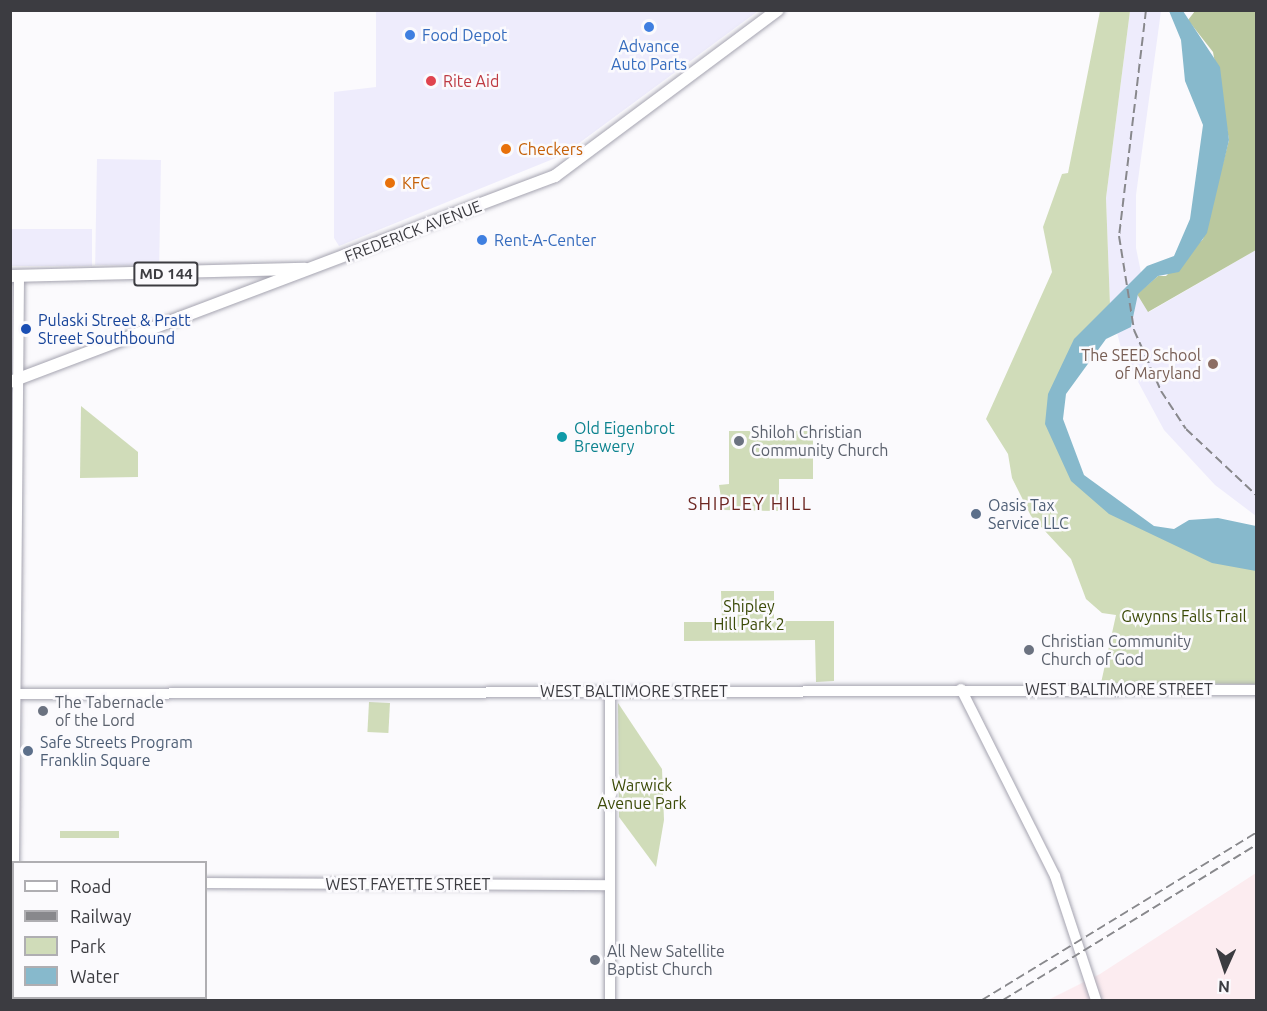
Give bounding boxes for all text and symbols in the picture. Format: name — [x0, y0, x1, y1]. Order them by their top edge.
marker: Advance Auto Parts — [642, 20, 656, 34]
place label: Food Depot — [422, 25, 507, 45]
marker: Food Depot — [403, 28, 417, 42]
place label: Advance Auto Parts — [611, 36, 687, 74]
place label: Rite Aid — [443, 71, 499, 91]
marker: Rite Aid — [424, 74, 438, 88]
place label: Checkers — [518, 139, 583, 159]
marker: Checkers — [499, 142, 513, 156]
place label: KFC — [402, 173, 430, 193]
marker: KFC — [383, 176, 397, 190]
street label: FREDERICK AVENUE — [342, 196, 484, 266]
place label: Rent-A-Center — [494, 230, 596, 250]
marker: Rent-A-Center — [475, 233, 489, 247]
road number: MD 144 — [133, 262, 199, 286]
place label: Pulaski Street & Pratt Street Southbound — [38, 310, 191, 348]
marker: Pulaski Street & Pratt Street Southbound — [19, 322, 33, 336]
place label: The SEED School of Maryland — [1081, 345, 1201, 383]
marker: The SEED School of Maryland — [1206, 357, 1220, 371]
place label: Old Eigenbrot Brewery — [574, 418, 675, 456]
place label: Shiloh Christian Community Church — [751, 422, 888, 460]
marker: Old Eigenbrot Brewery — [555, 430, 569, 444]
marker: Shiloh Christian Community Church — [732, 434, 746, 448]
district label: SHIPLEY HILL — [688, 492, 812, 514]
place label: Oasis Tax Service LLC — [988, 495, 1069, 533]
marker: Oasis Tax Service LLC — [969, 507, 983, 521]
park label: Shipley Hill Park 2 — [713, 596, 785, 634]
park label: Gwynns Falls Trail — [1121, 606, 1247, 626]
place label: Christian Community Church of God — [1041, 631, 1191, 669]
marker: Christian Community Church of God — [1022, 643, 1036, 657]
street label: WEST BALTIMORE STREET — [1025, 679, 1213, 699]
street label: WEST BALTIMORE STREET — [540, 681, 728, 701]
place label: The Tabernacle of the Lord — [55, 692, 164, 730]
marker: The Tabernacle of the Lord — [36, 704, 50, 718]
place label: Safe Streets Program Franklin Square — [40, 732, 193, 770]
marker: Safe Streets Program Franklin Square — [21, 744, 35, 758]
park label: Warwick Avenue Park — [597, 775, 687, 813]
legend — [12, 861, 207, 999]
street label: WEST FAYETTE STREET — [326, 874, 490, 894]
text: Road — [70, 876, 112, 896]
text: Railway — [70, 906, 131, 926]
text: Park — [70, 936, 106, 956]
north arrow — [1195, 939, 1255, 999]
place label: All New Satellite Baptist Church — [607, 941, 725, 979]
marker: All New Satellite Baptist Church — [588, 953, 602, 967]
text: Water — [70, 966, 119, 986]
text: N — [1218, 978, 1230, 996]

